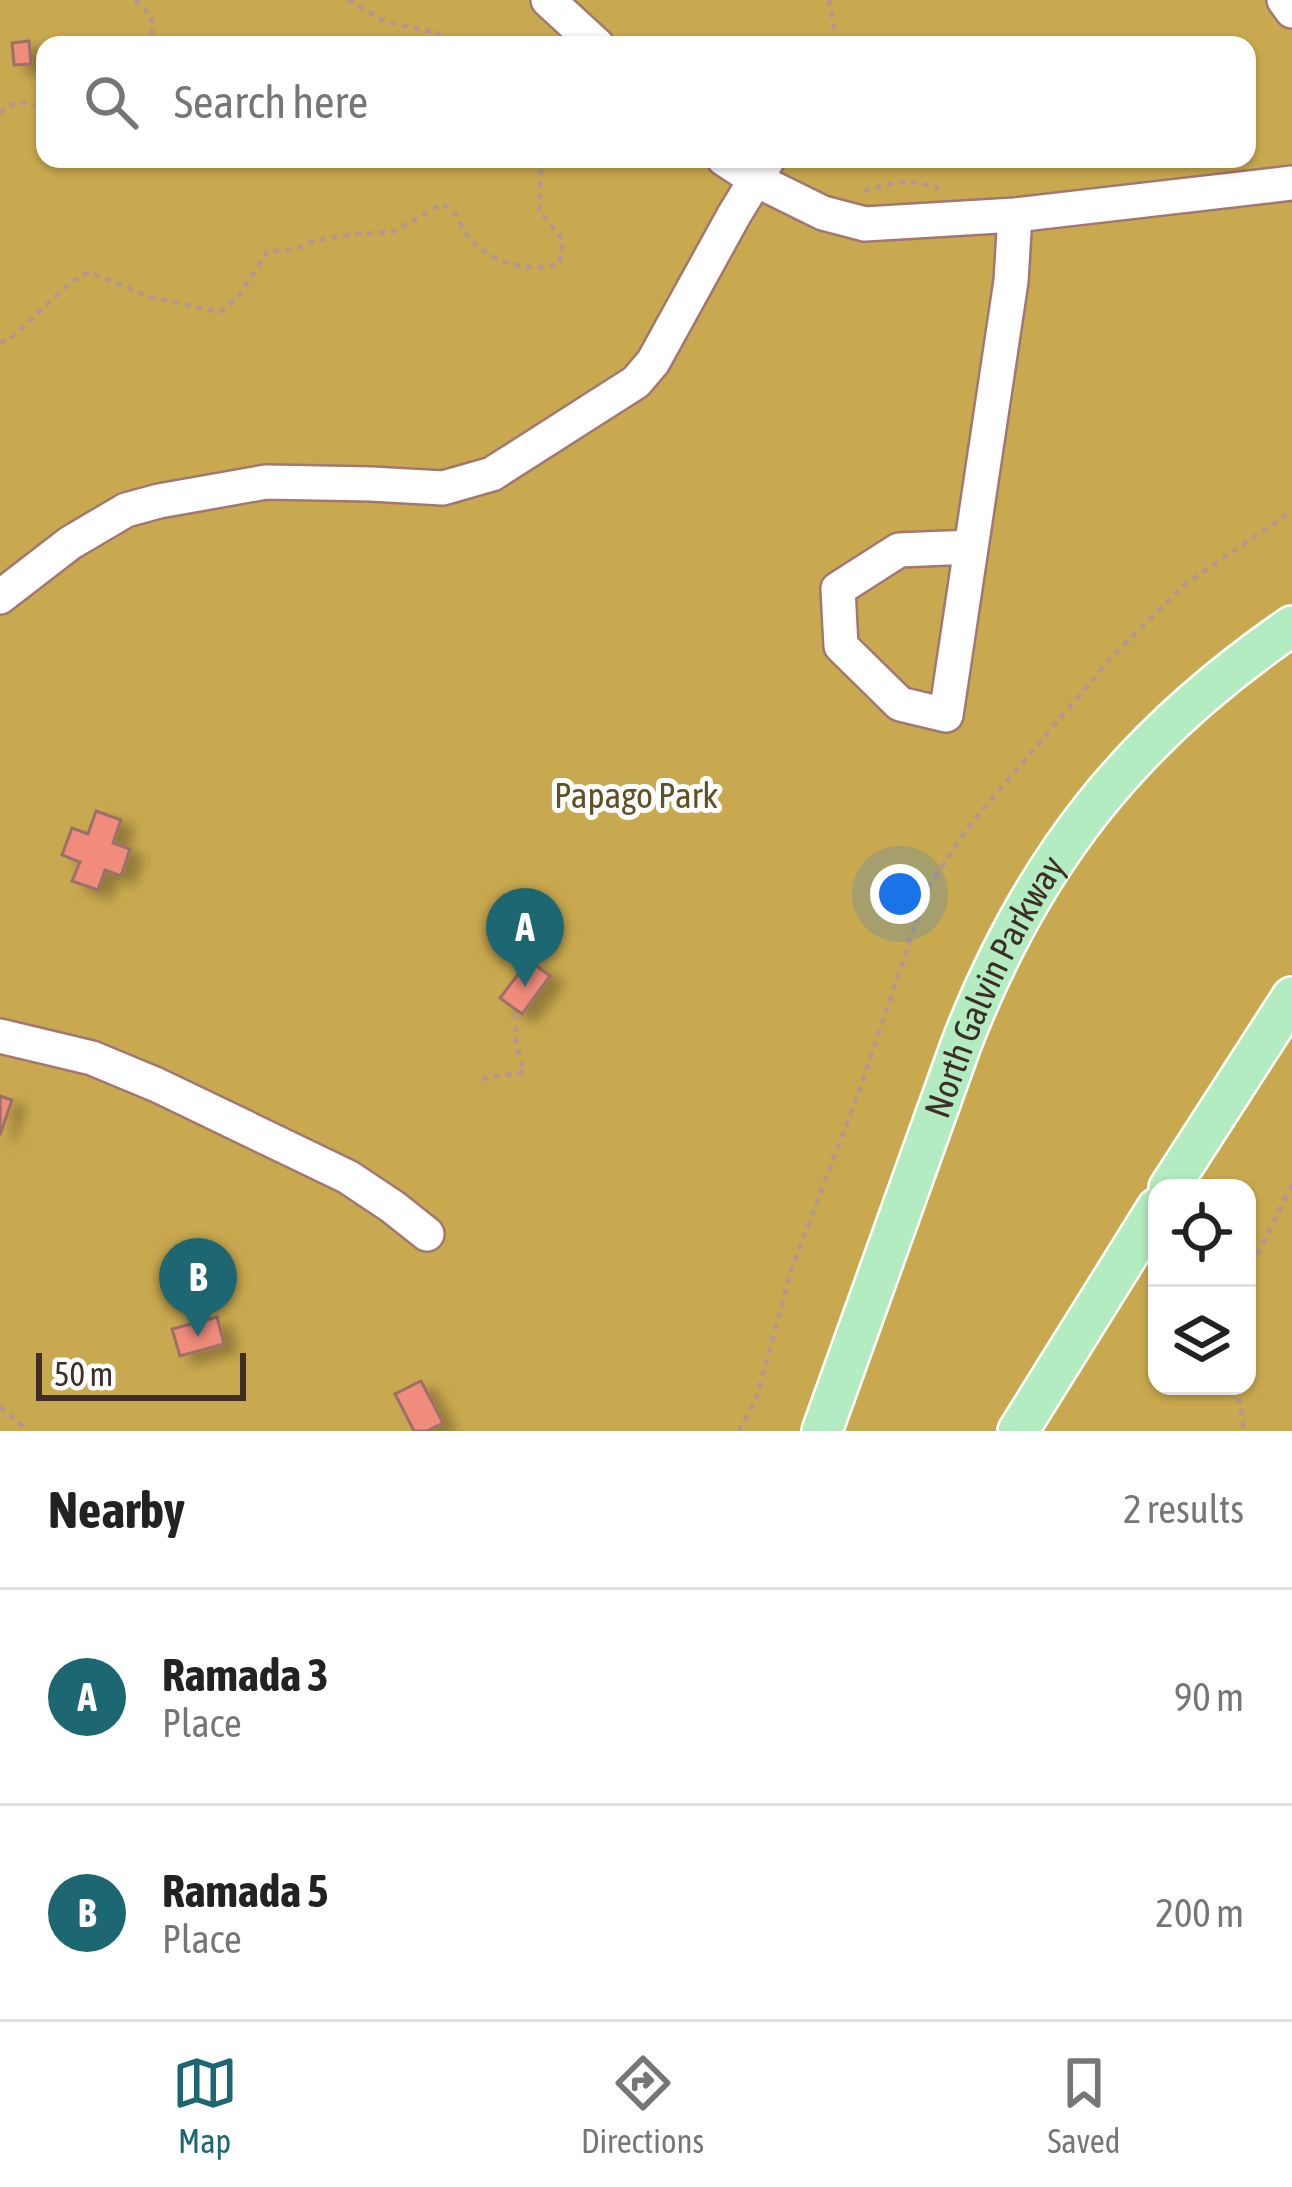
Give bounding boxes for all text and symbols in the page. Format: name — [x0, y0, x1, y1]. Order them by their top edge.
search box — [36, 36, 1256, 168]
icon: search — [78, 69, 144, 135]
text: Search here — [174, 76, 368, 128]
park label: Papago Park — [554, 774, 718, 816]
street label: North Galvin Parkway — [916, 847, 1073, 1123]
your location — [870, 864, 930, 924]
pin: A — [486, 888, 564, 987]
map controls — [1148, 1179, 1256, 1395]
button: locate — [1148, 1179, 1256, 1287]
pin: B — [159, 1238, 237, 1337]
button: layers — [1148, 1287, 1256, 1395]
scale bar — [36, 1347, 246, 1400]
text: 50 m — [54, 1355, 113, 1393]
text: Nearby — [48, 1480, 185, 1539]
text: 2 results — [1123, 1487, 1244, 1531]
text: Ramada 3 — [162, 1649, 328, 1701]
text: A — [77, 1675, 97, 1719]
text: 90 m — [1174, 1675, 1244, 1719]
text: Place — [162, 1701, 242, 1745]
text: Ramada 5 — [162, 1865, 328, 1917]
text: B — [78, 1891, 96, 1935]
text: 200 m — [1156, 1891, 1244, 1935]
text: Place — [162, 1917, 242, 1961]
tab: Map — [172, 2050, 238, 2160]
tab: Directions — [581, 2050, 704, 2160]
tab: Saved — [1047, 2050, 1120, 2160]

